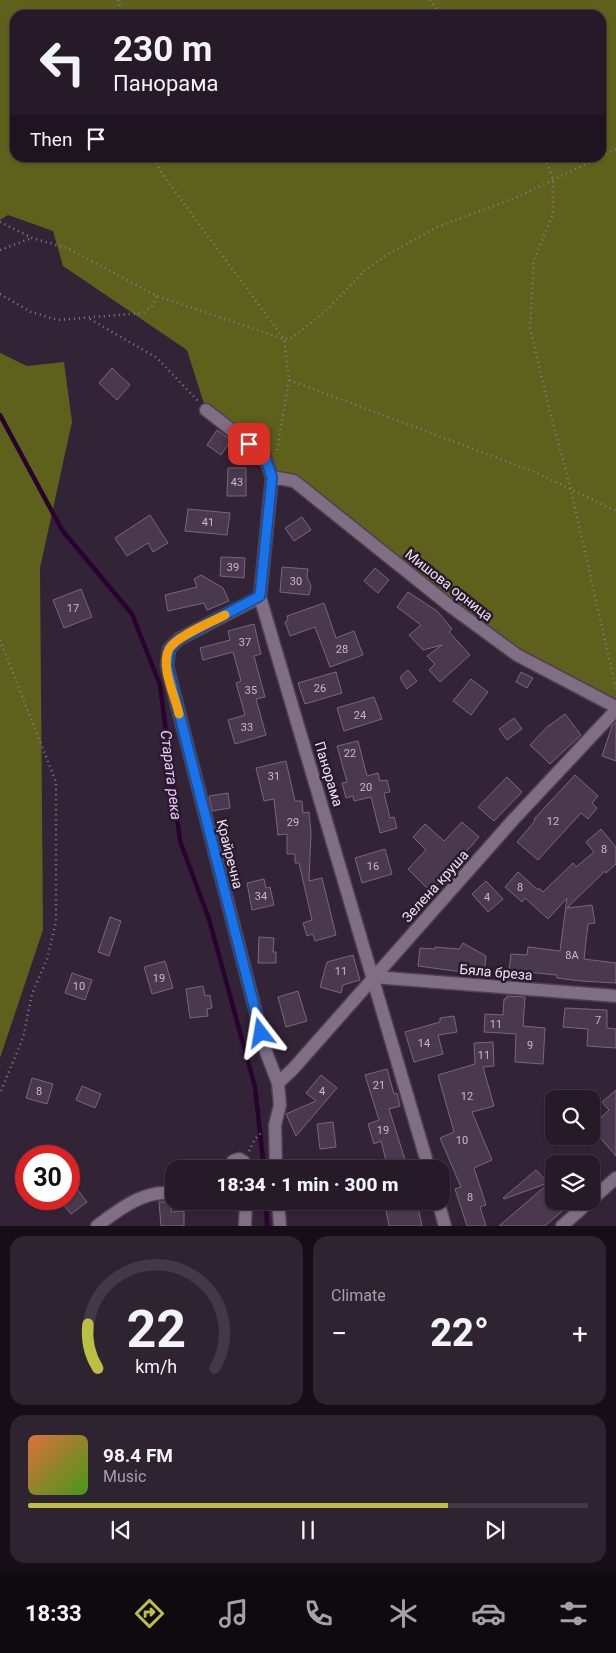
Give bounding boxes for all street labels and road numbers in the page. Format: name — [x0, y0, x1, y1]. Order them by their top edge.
street label: Мишова орница — [402, 546, 496, 624]
street label: Панорама — [312, 740, 346, 808]
street label: Крайречна — [214, 818, 246, 890]
street label: Зелена круша — [398, 847, 472, 925]
street label: Бяла бреза — [459, 961, 533, 983]

